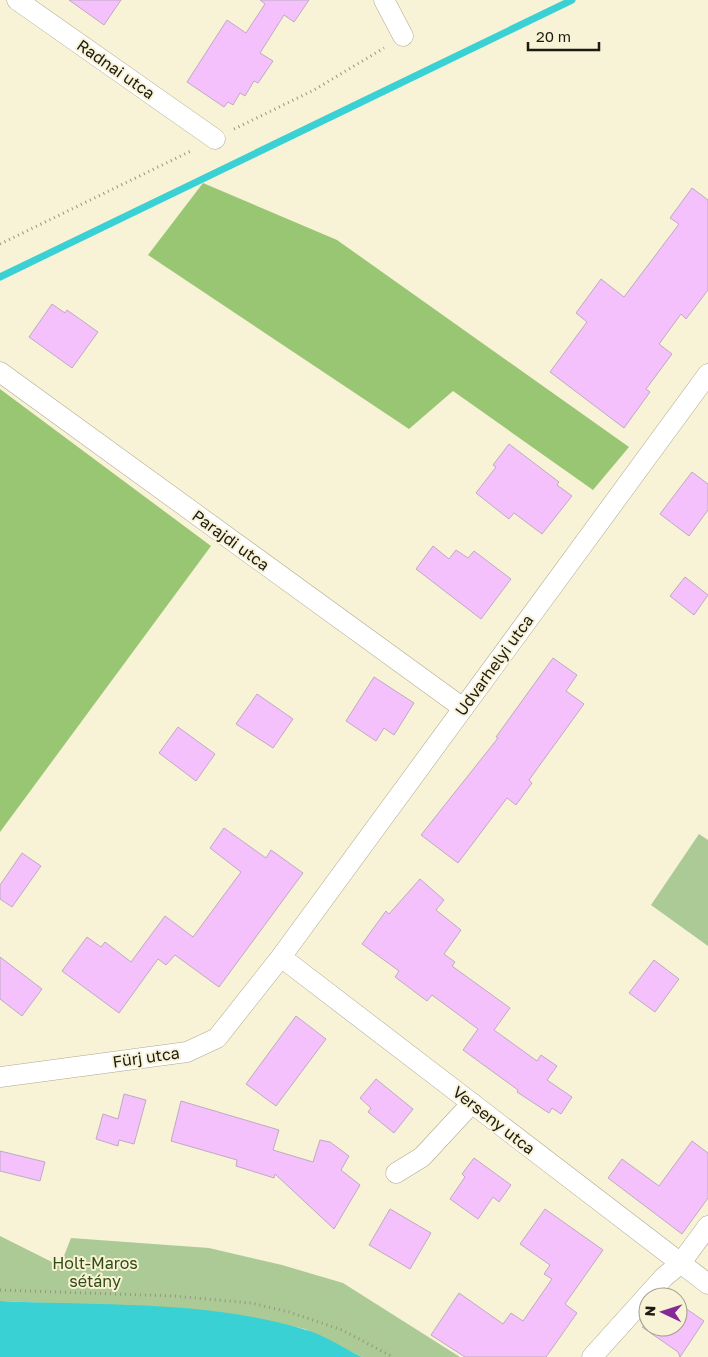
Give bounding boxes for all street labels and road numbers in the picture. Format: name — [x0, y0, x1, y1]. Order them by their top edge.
street label: Radnai utca — [73, 35, 159, 103]
street label: Parajdi utca — [188, 505, 274, 575]
street label: Udvarhelyi utca — [451, 610, 537, 720]
street label: Fürj utca — [111, 1042, 181, 1072]
street label: Verseny utca — [449, 1082, 539, 1158]

